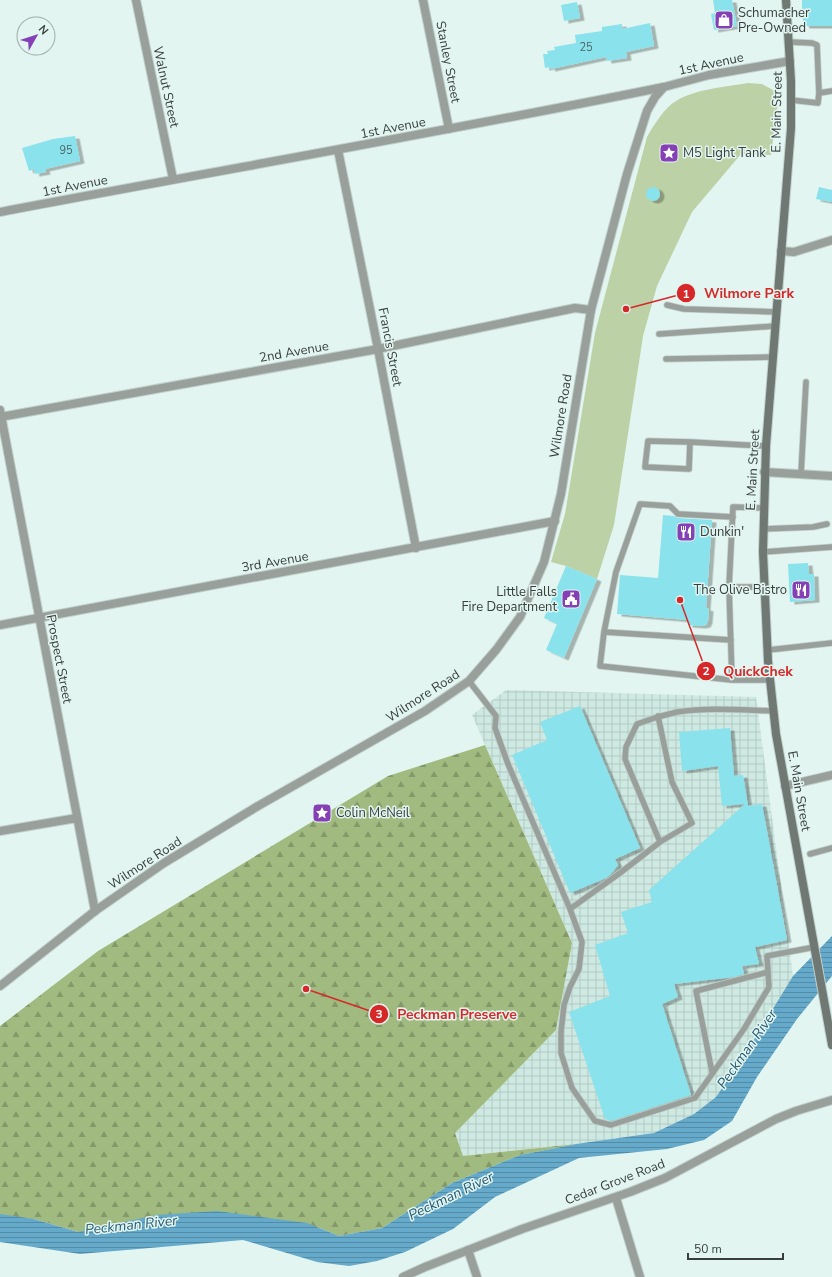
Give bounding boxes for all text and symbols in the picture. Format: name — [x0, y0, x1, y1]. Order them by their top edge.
place label: Schumacher Pre-Owned — [738, 4, 810, 37]
shop icon: Schumacher Pre-Owned — [713, 9, 735, 31]
north arrow — [16, 16, 56, 56]
street label: Stanley Street — [431, 20, 465, 105]
text: N — [35, 22, 52, 38]
house number: 25 — [579, 40, 593, 55]
street label: Walnut Street — [149, 45, 183, 130]
street label: 1st Avenue — [677, 48, 745, 80]
street label: E. Main Street — [767, 71, 787, 153]
street label: 1st Avenue — [359, 113, 427, 143]
place icon: M5 Light Tank — [658, 142, 680, 164]
house number: 95 — [59, 143, 73, 158]
place label: M5 Light Tank — [683, 144, 766, 162]
street label: 1st Avenue — [41, 171, 109, 201]
callout: Wilmore Park — [676, 280, 802, 306]
text: Wilmore Park — [704, 284, 795, 303]
text: 1 — [682, 286, 690, 302]
street label: Francis Street — [374, 306, 407, 388]
street label: 2nd Avenue — [258, 337, 330, 367]
street label: Wilmore Road — [545, 373, 577, 459]
street label: E. Main Street — [742, 429, 764, 511]
restaurant icon: Dunkin' — [675, 521, 697, 543]
place label: Dunkin' — [700, 523, 744, 541]
street label: 3rd Avenue — [240, 547, 310, 577]
restaurant icon: The Olive Bistro — [790, 579, 812, 601]
place label: The Olive Bistro — [694, 581, 787, 599]
place label: Little Falls Fire Department — [461, 583, 557, 616]
public building icon: Little Falls Fire Department — [560, 588, 582, 610]
street label: Prospect Street — [42, 613, 77, 705]
callout: QuickChek — [696, 658, 801, 684]
text: QuickChek — [723, 662, 793, 681]
text: 2 — [702, 663, 710, 679]
street label: Wilmore Road — [383, 665, 463, 727]
street label: E. Main Street — [783, 749, 815, 833]
place icon: Colin McNeil — [311, 802, 333, 824]
place label: Colin McNeil — [336, 804, 410, 822]
street label: Wilmore Road — [105, 832, 185, 894]
callout: Peckman Preserve — [369, 1001, 525, 1027]
text: Peckman Preserve — [397, 1005, 517, 1024]
water label: Peckman River — [713, 1005, 782, 1092]
text: 3 — [375, 1006, 383, 1022]
street label: Cedar Grove Road — [562, 1155, 668, 1209]
water label: Peckman River — [405, 1167, 498, 1225]
water label: Peckman River — [84, 1211, 179, 1239]
scale bar — [688, 1235, 783, 1261]
text: 50 m — [694, 1241, 722, 1257]

